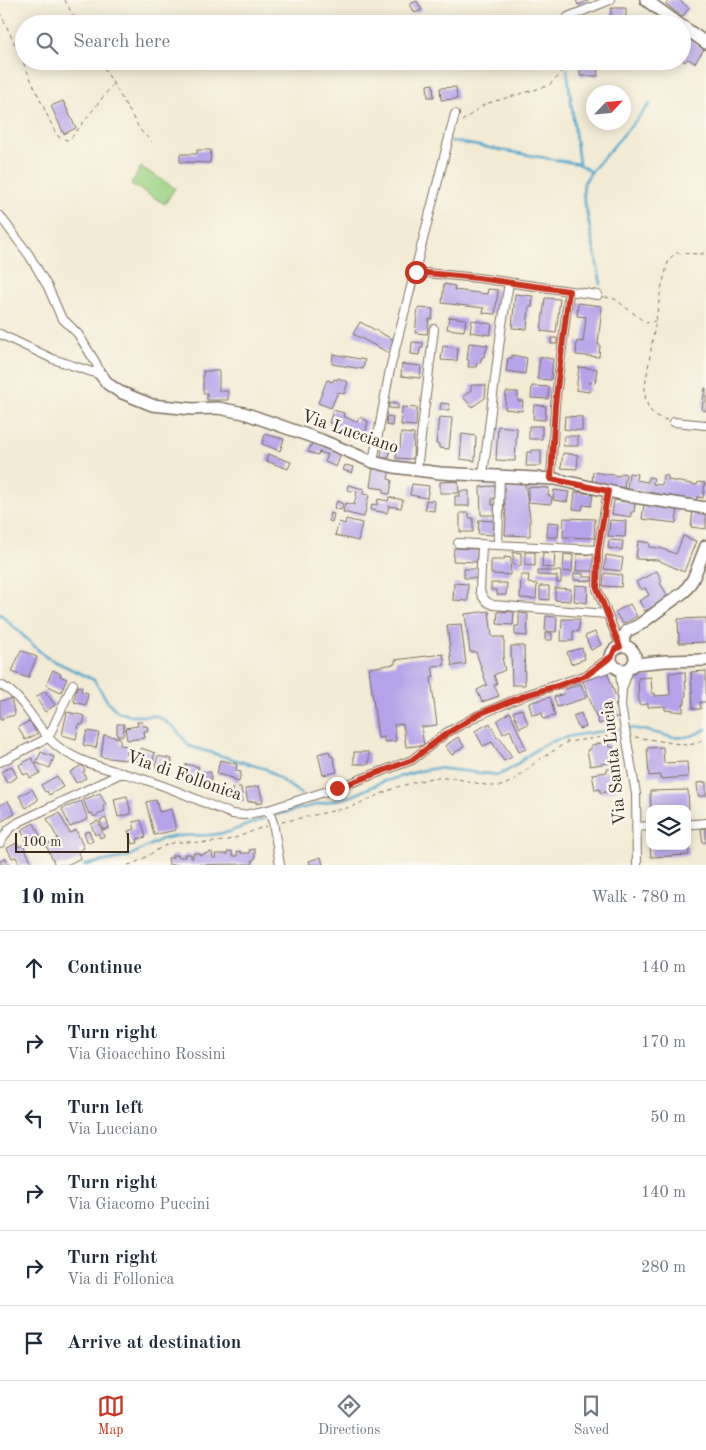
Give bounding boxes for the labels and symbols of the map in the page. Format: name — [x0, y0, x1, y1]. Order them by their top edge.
north arrow — [586, 85, 631, 130]
route start — [405, 261, 428, 284]
street label: Via Lucciano — [299, 407, 401, 457]
street label: Via Santa Lucia — [598, 700, 629, 826]
street label: Via di Follonica — [124, 748, 244, 804]
route end — [326, 777, 349, 800]
scale bar — [15, 830, 129, 853]

